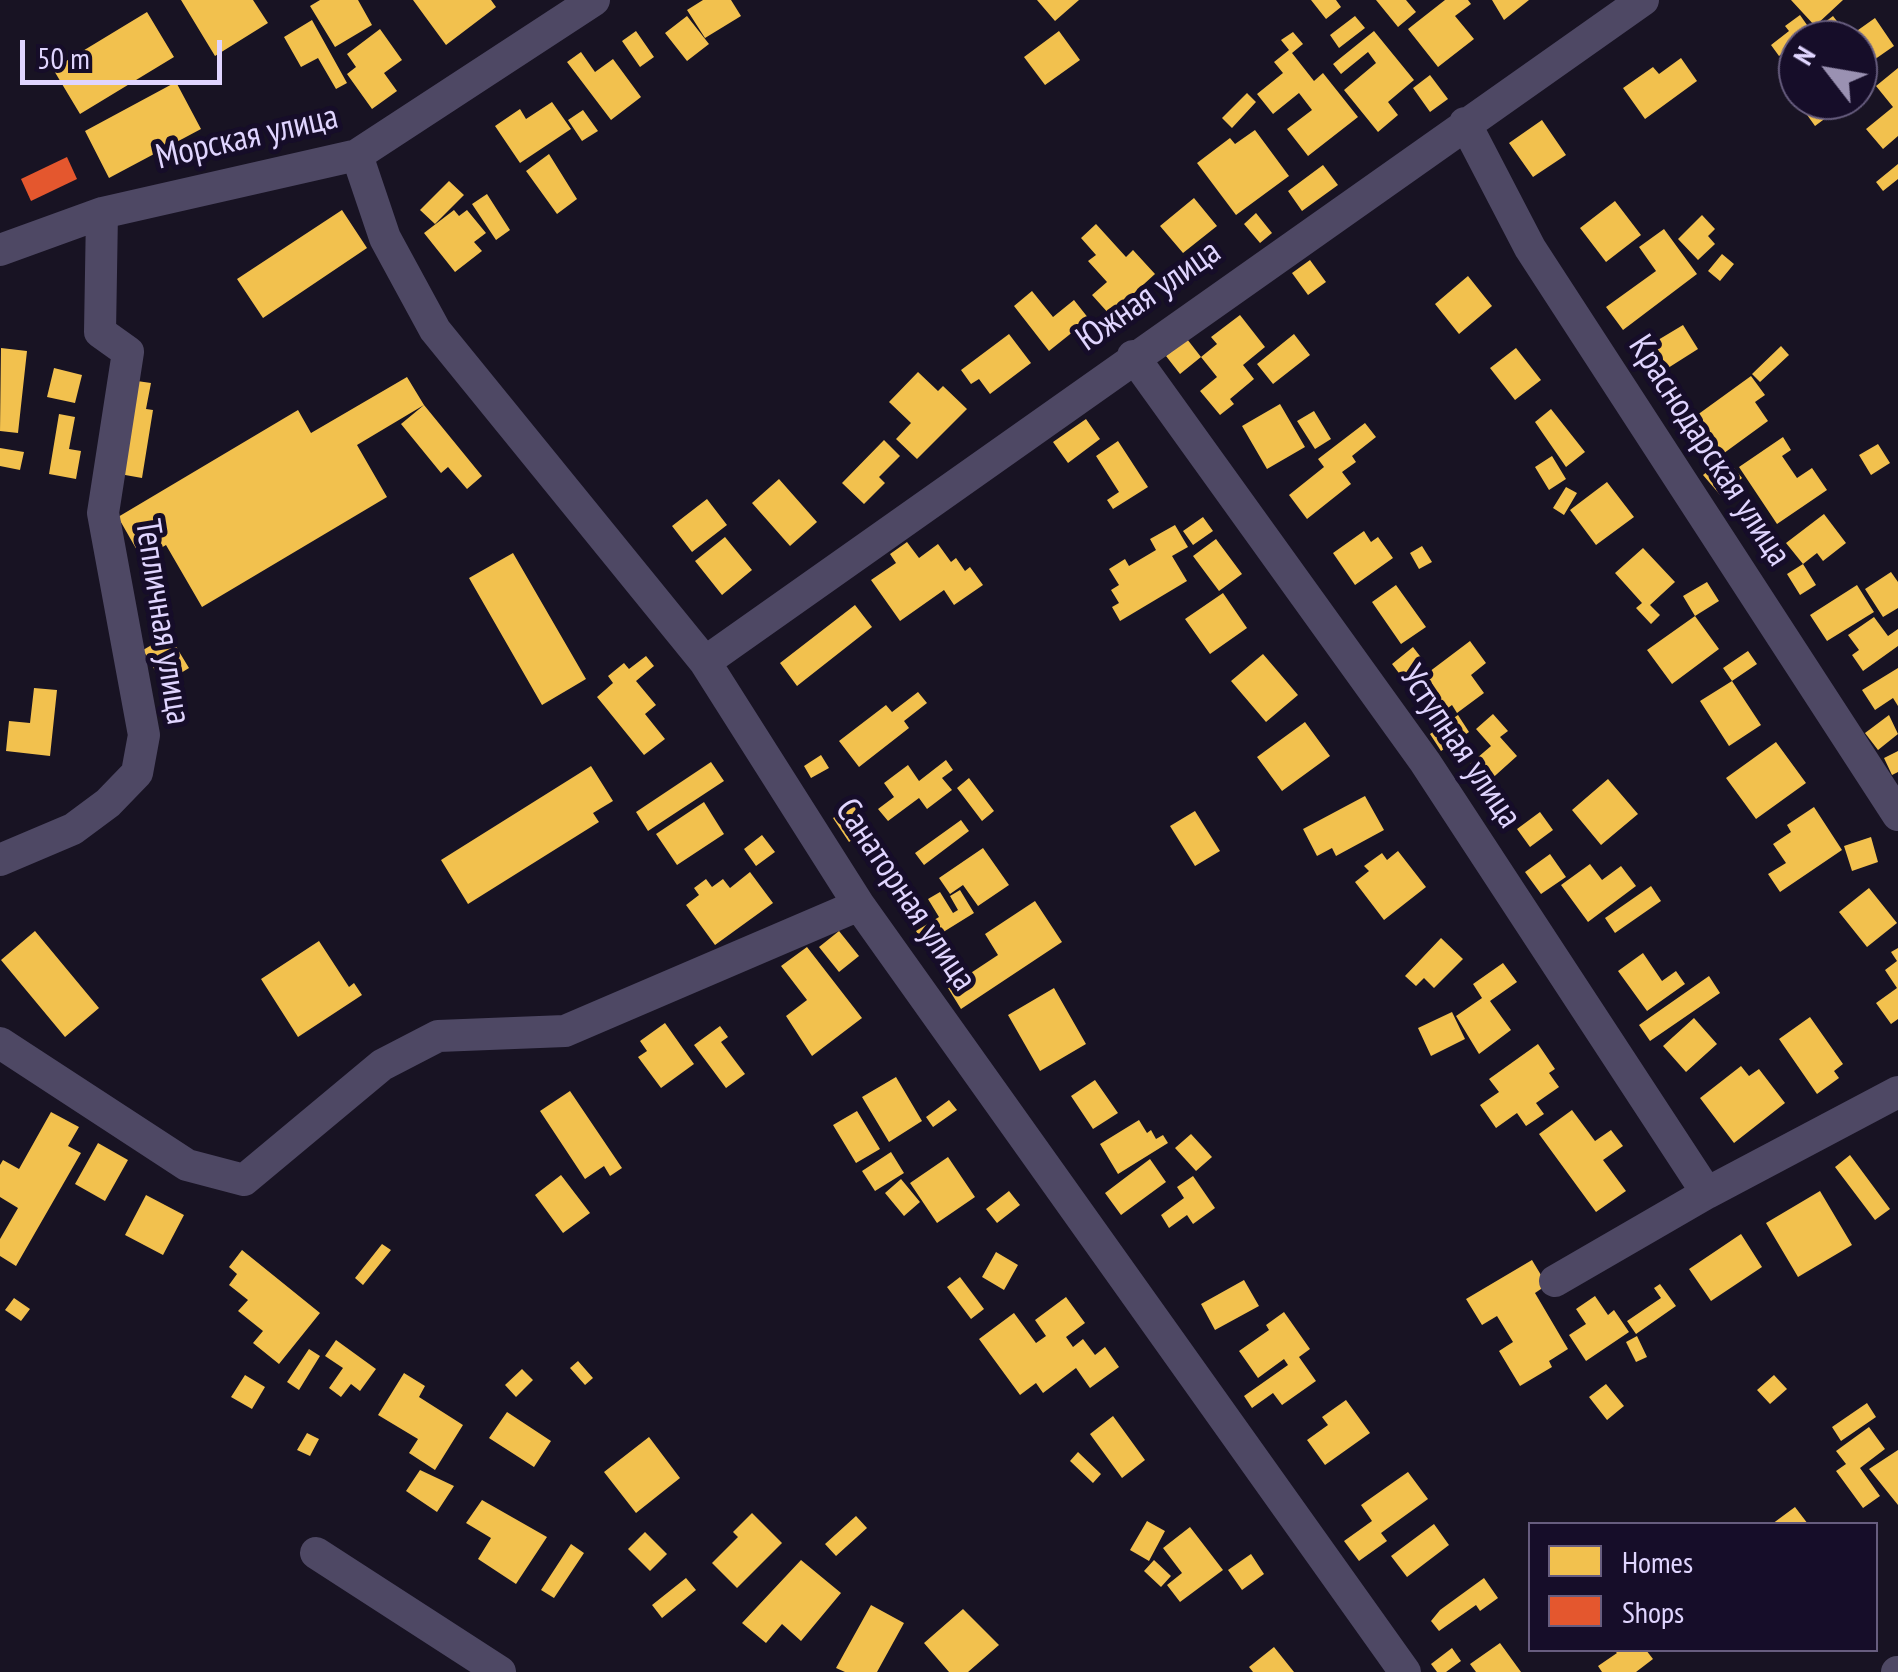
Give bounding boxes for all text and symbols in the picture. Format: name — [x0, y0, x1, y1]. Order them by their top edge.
scale bar — [25, 20, 228, 82]
north arrow — [1778, 20, 1878, 120]
text: 50 m — [37, 38, 90, 77]
text: N — [1784, 39, 1823, 71]
street label: Морская улица — [152, 97, 342, 179]
street label: Южная улица — [1069, 231, 1229, 361]
street label: Краснодарская улица — [1619, 328, 1799, 574]
street label: Тепличная улица — [125, 517, 199, 727]
street label: Уступная улица — [1390, 658, 1530, 836]
street label: Санаторная улица — [825, 791, 985, 999]
legend — [1528, 1522, 1878, 1652]
text: Homes — [1622, 1542, 1693, 1581]
text: Shops — [1622, 1592, 1684, 1631]

